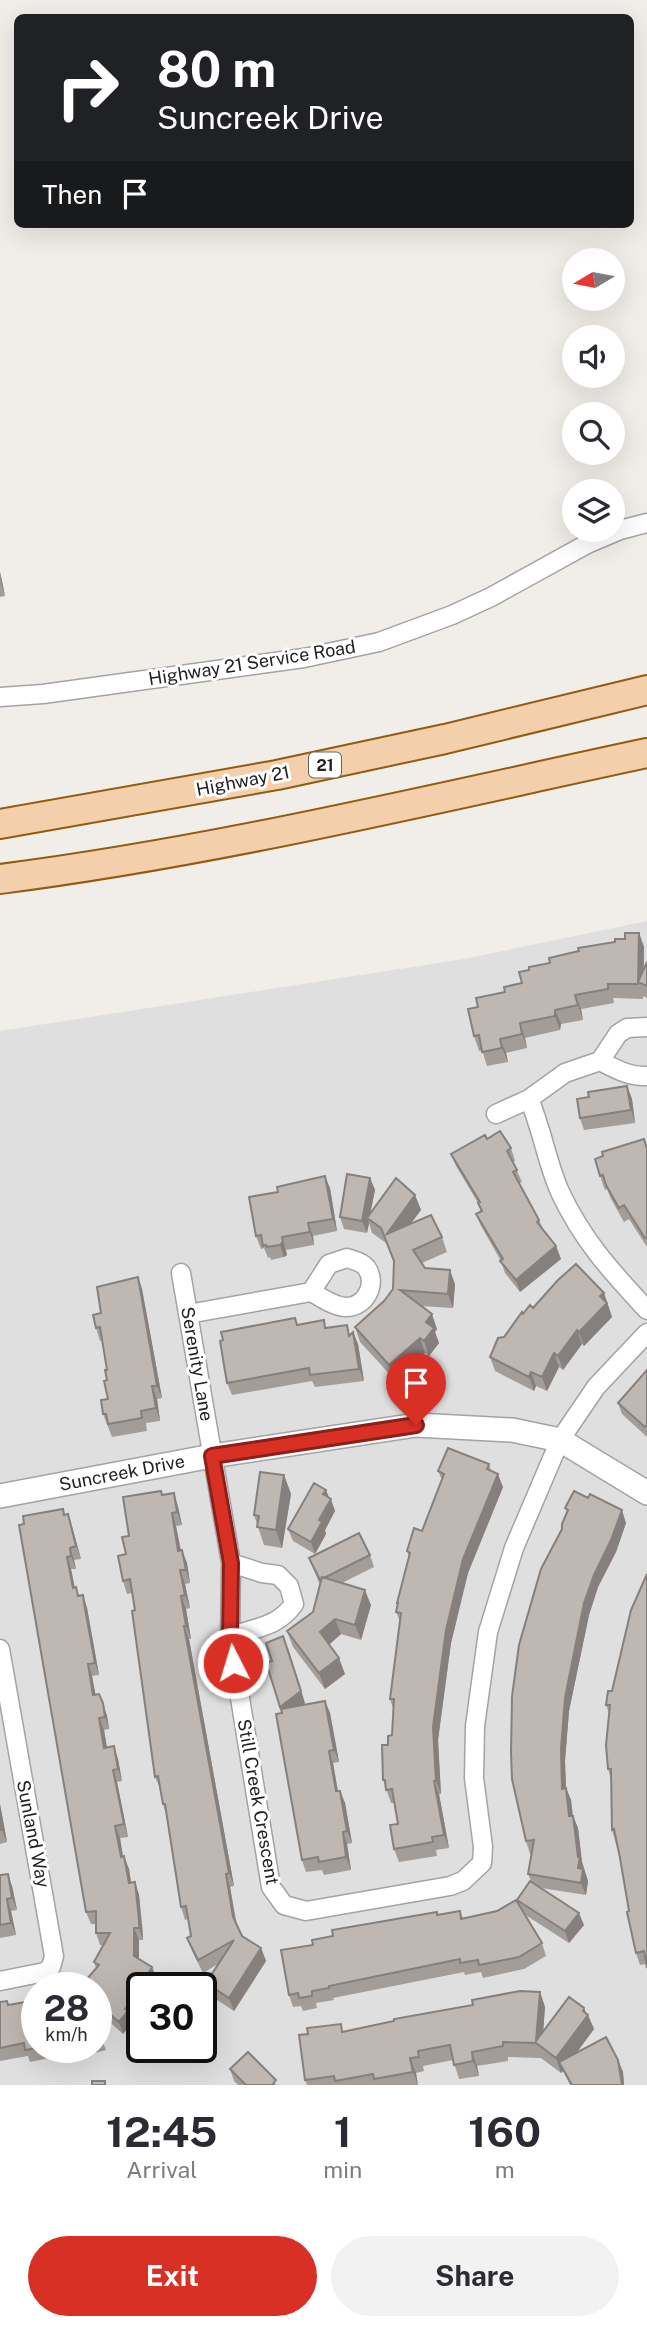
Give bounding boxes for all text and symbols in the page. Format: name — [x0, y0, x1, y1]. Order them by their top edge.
text: 80 m — [157, 40, 276, 98]
icon: right — [42, 42, 133, 133]
text: Suncreek Drive — [157, 99, 384, 136]
icon: arrive — [116, 175, 154, 213]
text: Then — [42, 179, 102, 210]
north arrow — [562, 248, 625, 312]
map controls — [562, 248, 625, 542]
button: sound — [562, 325, 625, 388]
button: search — [562, 402, 625, 465]
button: layers — [562, 479, 625, 542]
street label: Highway 21 Service Road — [147, 636, 357, 689]
road number: 21 — [309, 752, 341, 778]
street label: Highway 21 — [194, 761, 292, 800]
street label: Serenity Lane — [177, 1305, 218, 1423]
pin — [386, 1353, 446, 1425]
icon: arrive — [397, 1364, 435, 1402]
street label: Suncreek Drive — [57, 1450, 187, 1495]
position arrow — [196, 1626, 270, 1700]
street label: Still Creek Crescent — [234, 1717, 283, 1886]
street label: Sunland Way — [13, 1778, 54, 1890]
speed limit sign: 30 — [126, 1972, 217, 2063]
text: 28 — [44, 1988, 89, 2029]
text: km/h — [45, 2024, 88, 2045]
text: 12:45 — [106, 2107, 217, 2156]
text: 1 — [334, 2107, 352, 2156]
text: 160 — [468, 2107, 541, 2156]
text: Arrival — [126, 2156, 197, 2183]
text: min — [323, 2156, 362, 2183]
text: m — [495, 2156, 515, 2183]
button: Exit — [28, 2236, 317, 2316]
button: Share — [331, 2236, 619, 2316]

